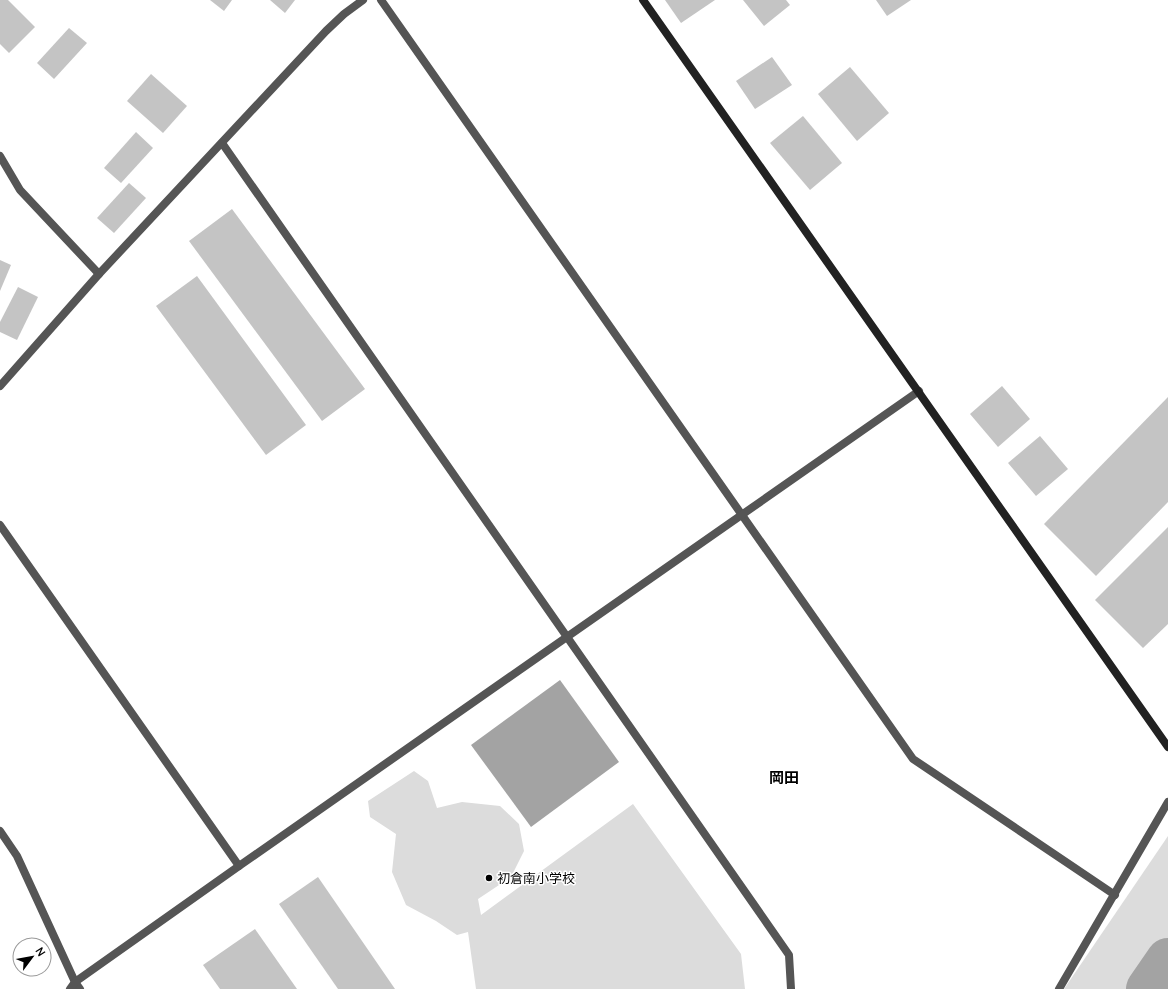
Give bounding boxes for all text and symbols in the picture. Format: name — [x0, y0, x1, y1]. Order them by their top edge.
district label: 岡田 — [769, 767, 799, 788]
place label: 初倉南小学校 — [497, 869, 575, 887]
marker: 初倉南小学校 — [484, 873, 494, 883]
north arrow — [12, 937, 52, 977]
text: N — [32, 944, 49, 959]

